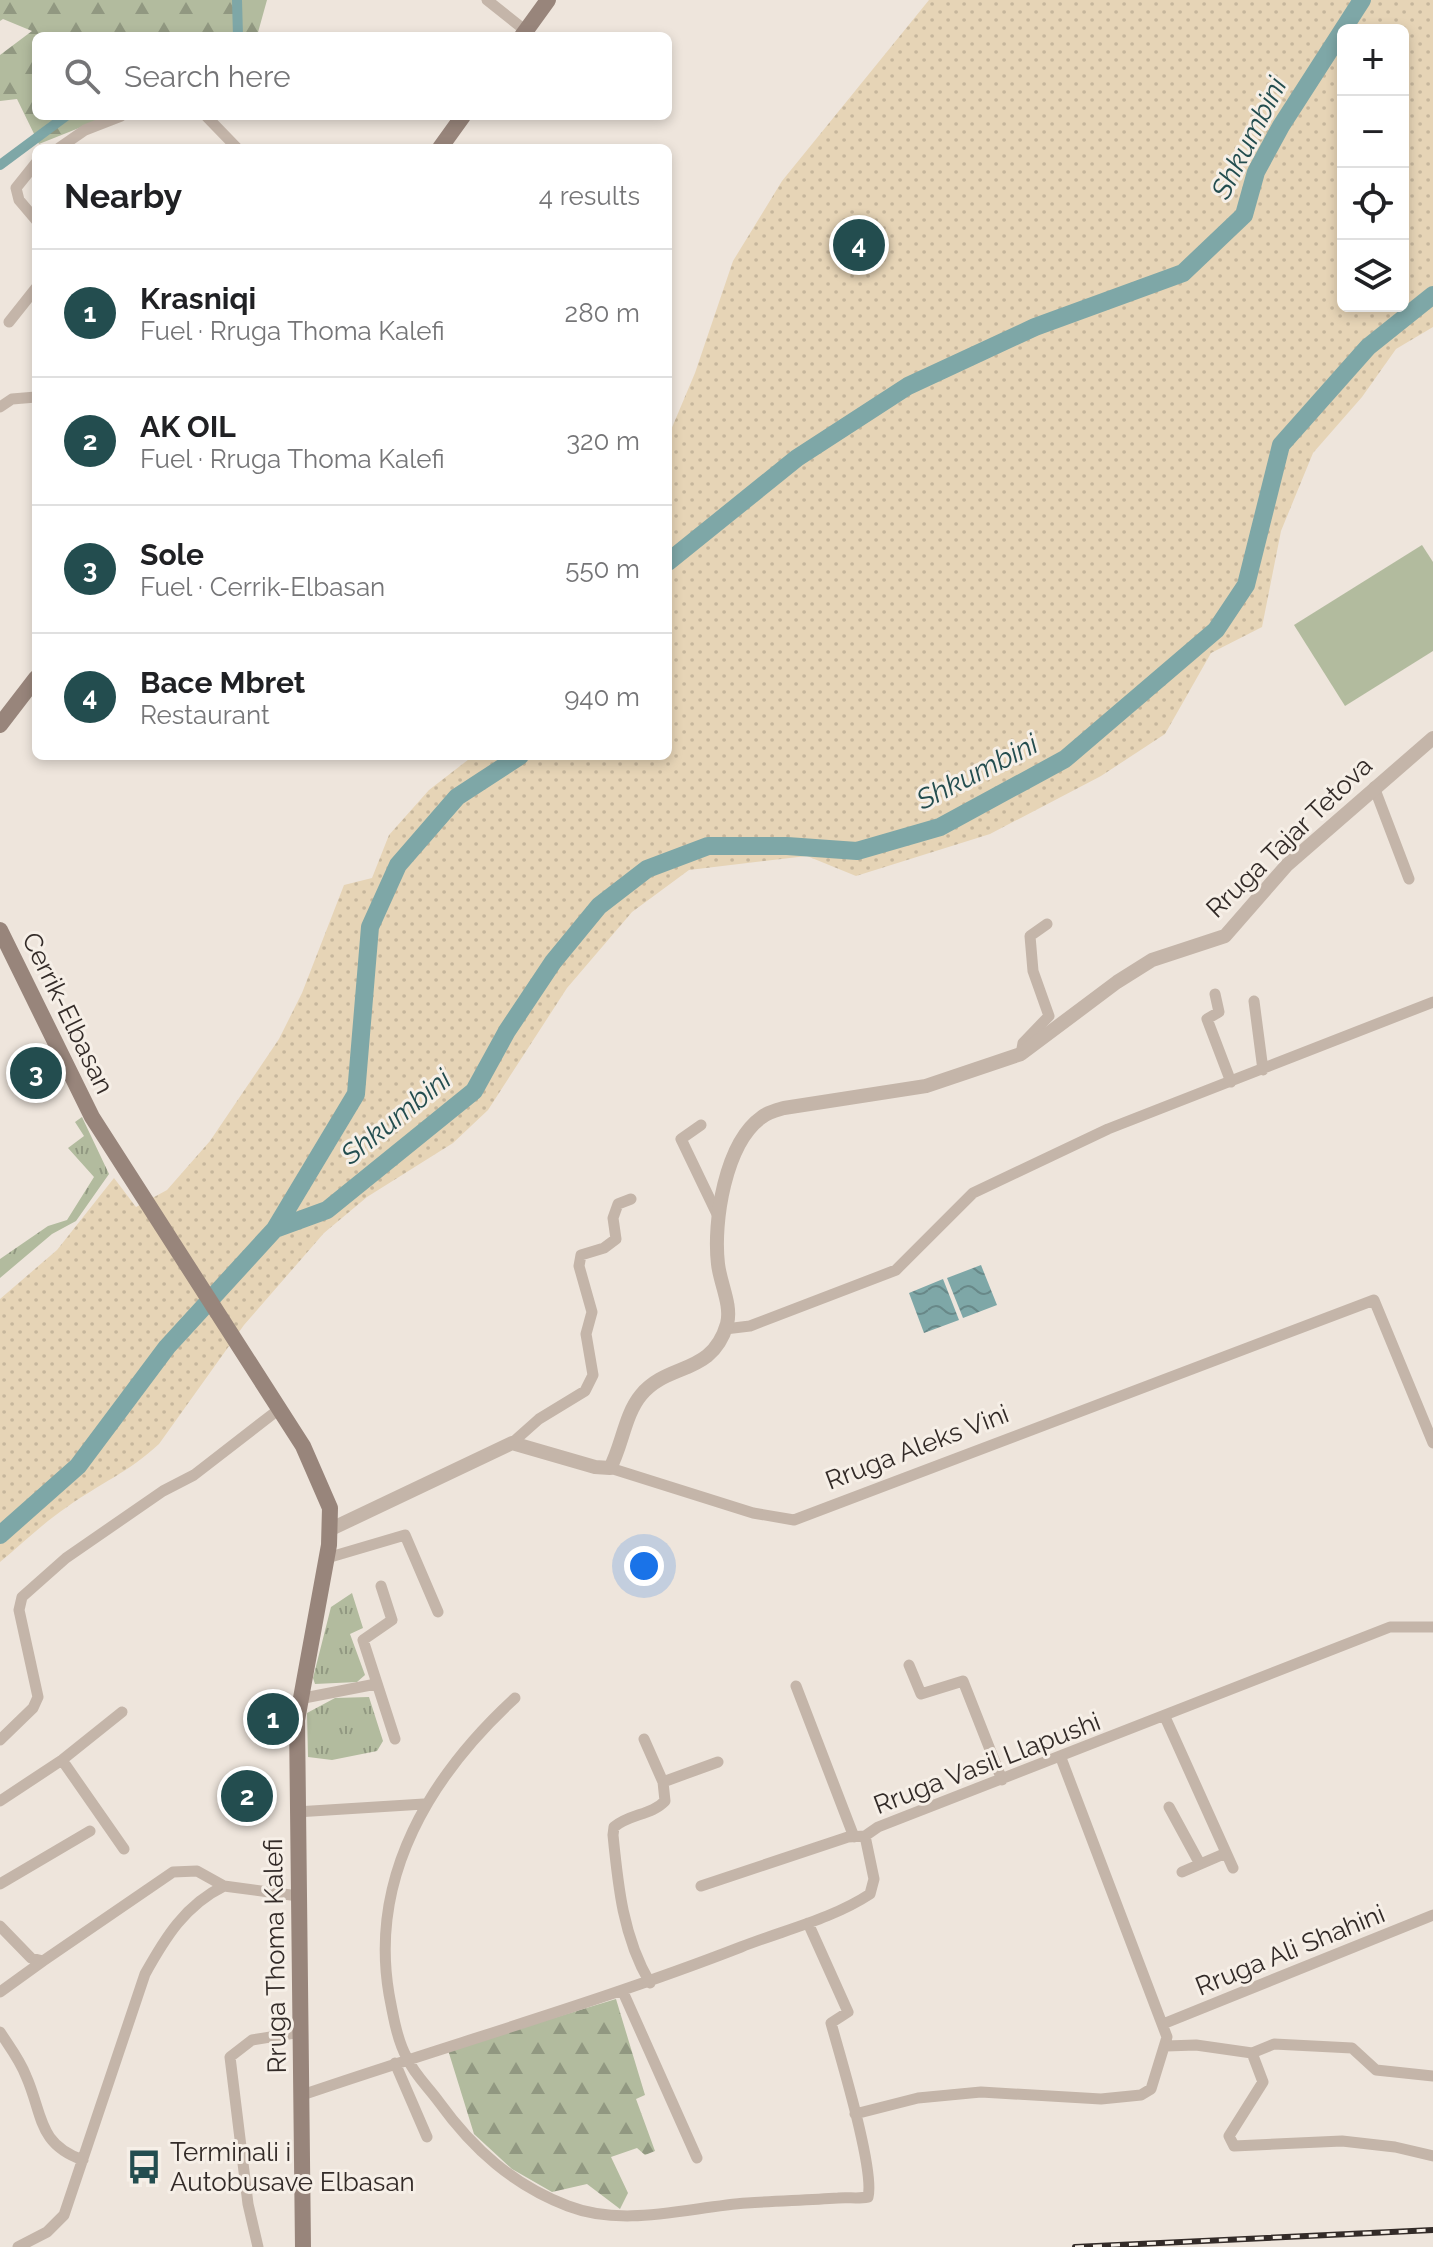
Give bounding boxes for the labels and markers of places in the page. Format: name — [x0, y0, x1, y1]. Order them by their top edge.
pin: 4 — [833, 215, 885, 275]
pin: 3 — [10, 1043, 62, 1103]
pin: 1 — [247, 1689, 299, 1749]
pin: 2 — [221, 1766, 273, 1826]
place label: Terminali i Autobusave Elbasan — [170, 2137, 415, 2197]
bus stop icon: Terminali i Autobusave Elbasan — [125, 2148, 163, 2186]

